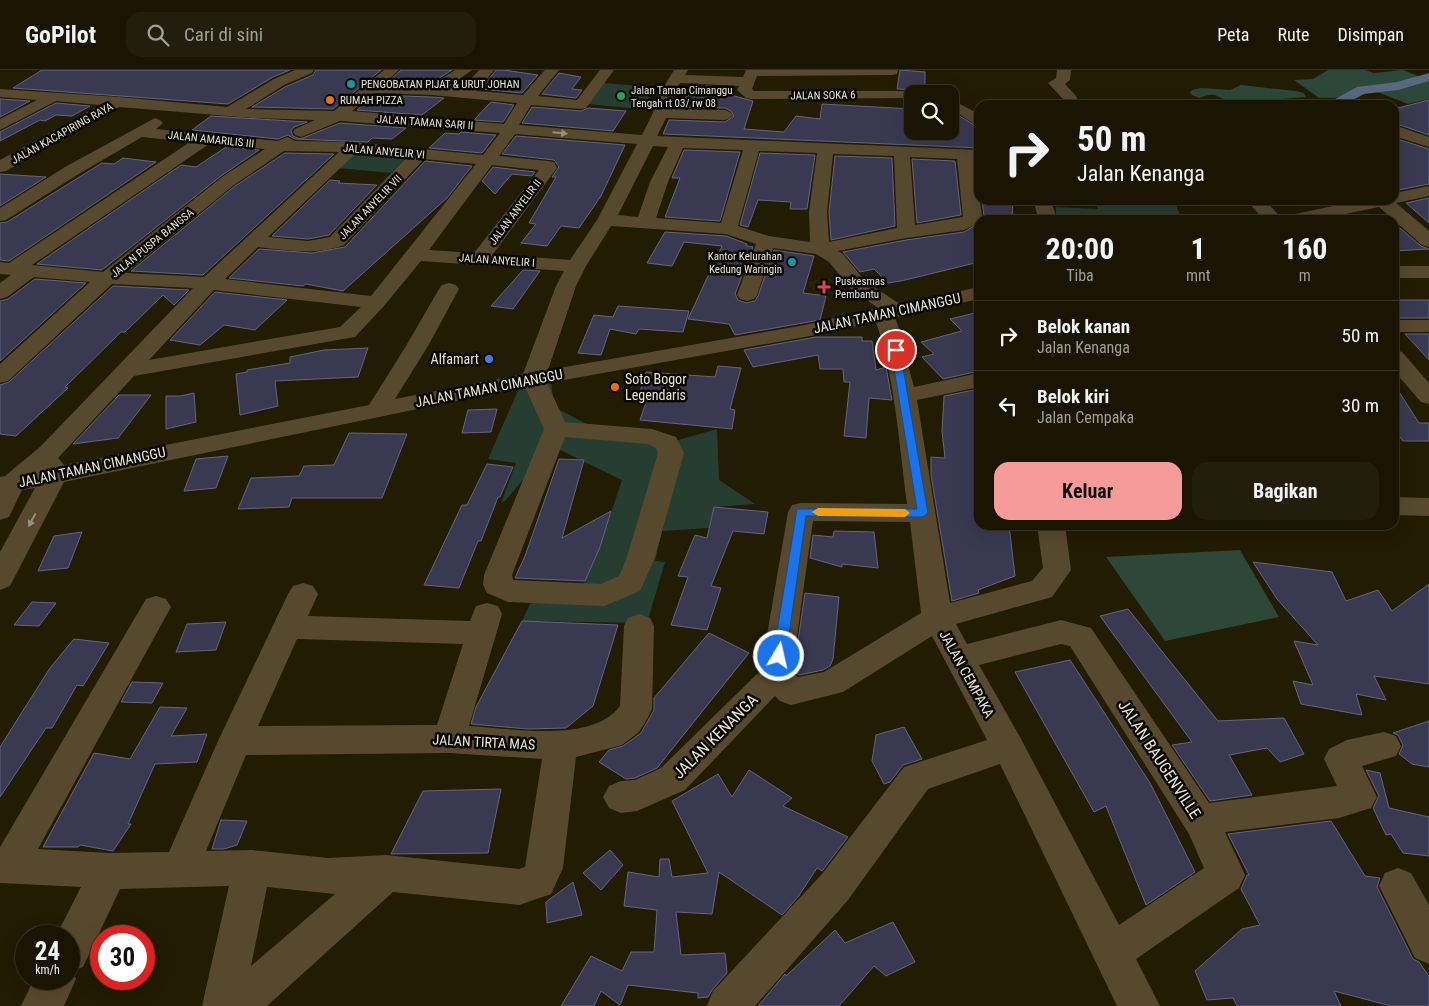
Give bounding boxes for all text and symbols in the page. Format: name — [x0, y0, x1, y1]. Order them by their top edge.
search box — [126, 12, 476, 57]
text: GoPilot — [25, 21, 96, 49]
icon: search — [144, 21, 172, 49]
text: Cari di sini — [184, 23, 263, 46]
text: Peta — [1217, 24, 1249, 45]
text: Rute — [1277, 24, 1309, 45]
text: Disimpan — [1337, 24, 1404, 45]
marker: PENGOBATAN PIJAT & URUT JOHAN — [345, 78, 357, 90]
place label: PENGOBATAN PIJAT & URUT JOHAN — [361, 78, 520, 91]
place label: Jalan Taman Cimanggu Tengah rt 03/ rw 08 — [631, 84, 733, 110]
map controls — [904, 85, 959, 140]
button: search — [904, 85, 959, 140]
street label: JALAN SOKA 6 — [790, 88, 856, 103]
marker: Jalan Taman Cimanggu Tengah rt 03/ rw 08 — [615, 90, 627, 102]
marker: RUMAH PIZZA — [324, 94, 336, 106]
place label: RUMAH PIZZA — [340, 94, 404, 107]
street label: JALAN KACAPIRING RAYA — [9, 100, 116, 167]
street label: JALAN TAMAN SARI II — [376, 113, 474, 132]
text: 50 m — [1077, 119, 1146, 160]
icon: right — [994, 120, 1059, 185]
street label: JALAN AMARILIS III — [167, 129, 255, 150]
one-way arrow — [552, 129, 568, 137]
street label: JALAN ANYELIR VI — [343, 141, 425, 162]
text: Jalan Kenanga — [1077, 161, 1205, 186]
street label: JALAN ANYELIR VII — [336, 172, 404, 242]
street label: JALAN ANYELIR II — [487, 177, 544, 248]
street label: JALAN PUSPA BANGSA — [108, 206, 197, 281]
text: 20:00 — [1046, 231, 1114, 266]
text: 1 — [1191, 231, 1206, 266]
text: 160 — [1282, 231, 1327, 266]
place label: Kantor Kelurahan Kedung Waringin — [708, 250, 782, 276]
street label: JALAN ANYELIR I — [459, 251, 535, 270]
marker: Kantor Kelurahan Kedung Waringin — [786, 256, 798, 268]
text: Tiba — [1066, 266, 1094, 285]
text: mnt — [1186, 266, 1210, 285]
text: m — [1299, 266, 1311, 285]
place label: Puskesmas Pembantu — [835, 275, 885, 301]
marker: Puskesmas Pembantu — [817, 280, 831, 294]
street label: JALAN TAMAN CIMANGGU — [812, 290, 962, 336]
text: Belok kanan — [1037, 315, 1130, 338]
icon: right — [994, 322, 1022, 350]
text: 50 m — [1342, 324, 1379, 347]
pin — [875, 329, 917, 371]
icon: arrive — [882, 336, 910, 364]
text: Jalan Kenanga — [1037, 338, 1130, 357]
place label: Alfamart — [431, 351, 479, 367]
marker: Alfamart — [483, 353, 495, 365]
street label: JALAN TAMAN CIMANGGU — [414, 366, 564, 410]
place label: Soto Bogor Legendaris — [625, 371, 686, 403]
marker: Soto Bogor Legendaris — [609, 381, 621, 393]
text: Belok kiri — [1037, 385, 1109, 408]
icon: left — [994, 392, 1022, 420]
text: 30 m — [1342, 394, 1379, 417]
text: Jalan Cempaka — [1037, 408, 1134, 427]
street label: JALAN TAMAN CIMANGGU — [17, 444, 167, 490]
button: Keluar — [994, 462, 1182, 520]
button: Bagikan — [1192, 462, 1379, 520]
one-way arrow — [28, 512, 36, 527]
street label: JALAN CEMPAKA — [936, 627, 998, 721]
position arrow — [752, 629, 804, 681]
street label: JALAN KENANGA — [669, 690, 762, 783]
street label: JALAN BAUGENVILLE — [1114, 696, 1205, 822]
street label: JALAN TIRTA MAS — [432, 731, 536, 753]
speed limit sign: 30 — [90, 925, 155, 990]
text: 24 — [35, 937, 60, 966]
text: km/h — [35, 963, 60, 977]

